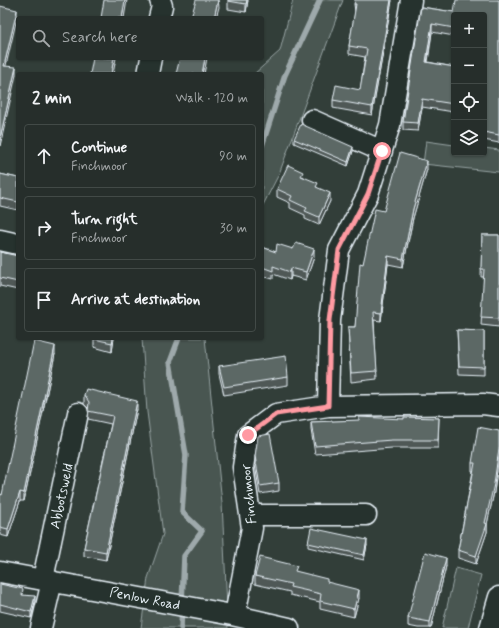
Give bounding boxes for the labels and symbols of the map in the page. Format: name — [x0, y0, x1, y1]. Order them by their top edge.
route start — [373, 142, 391, 160]
route end — [239, 426, 257, 444]
street label: Abbotsweld — [46, 462, 78, 531]
street label: Finchmoor — [237, 463, 261, 525]
street label: Penlow Road — [108, 583, 182, 615]

